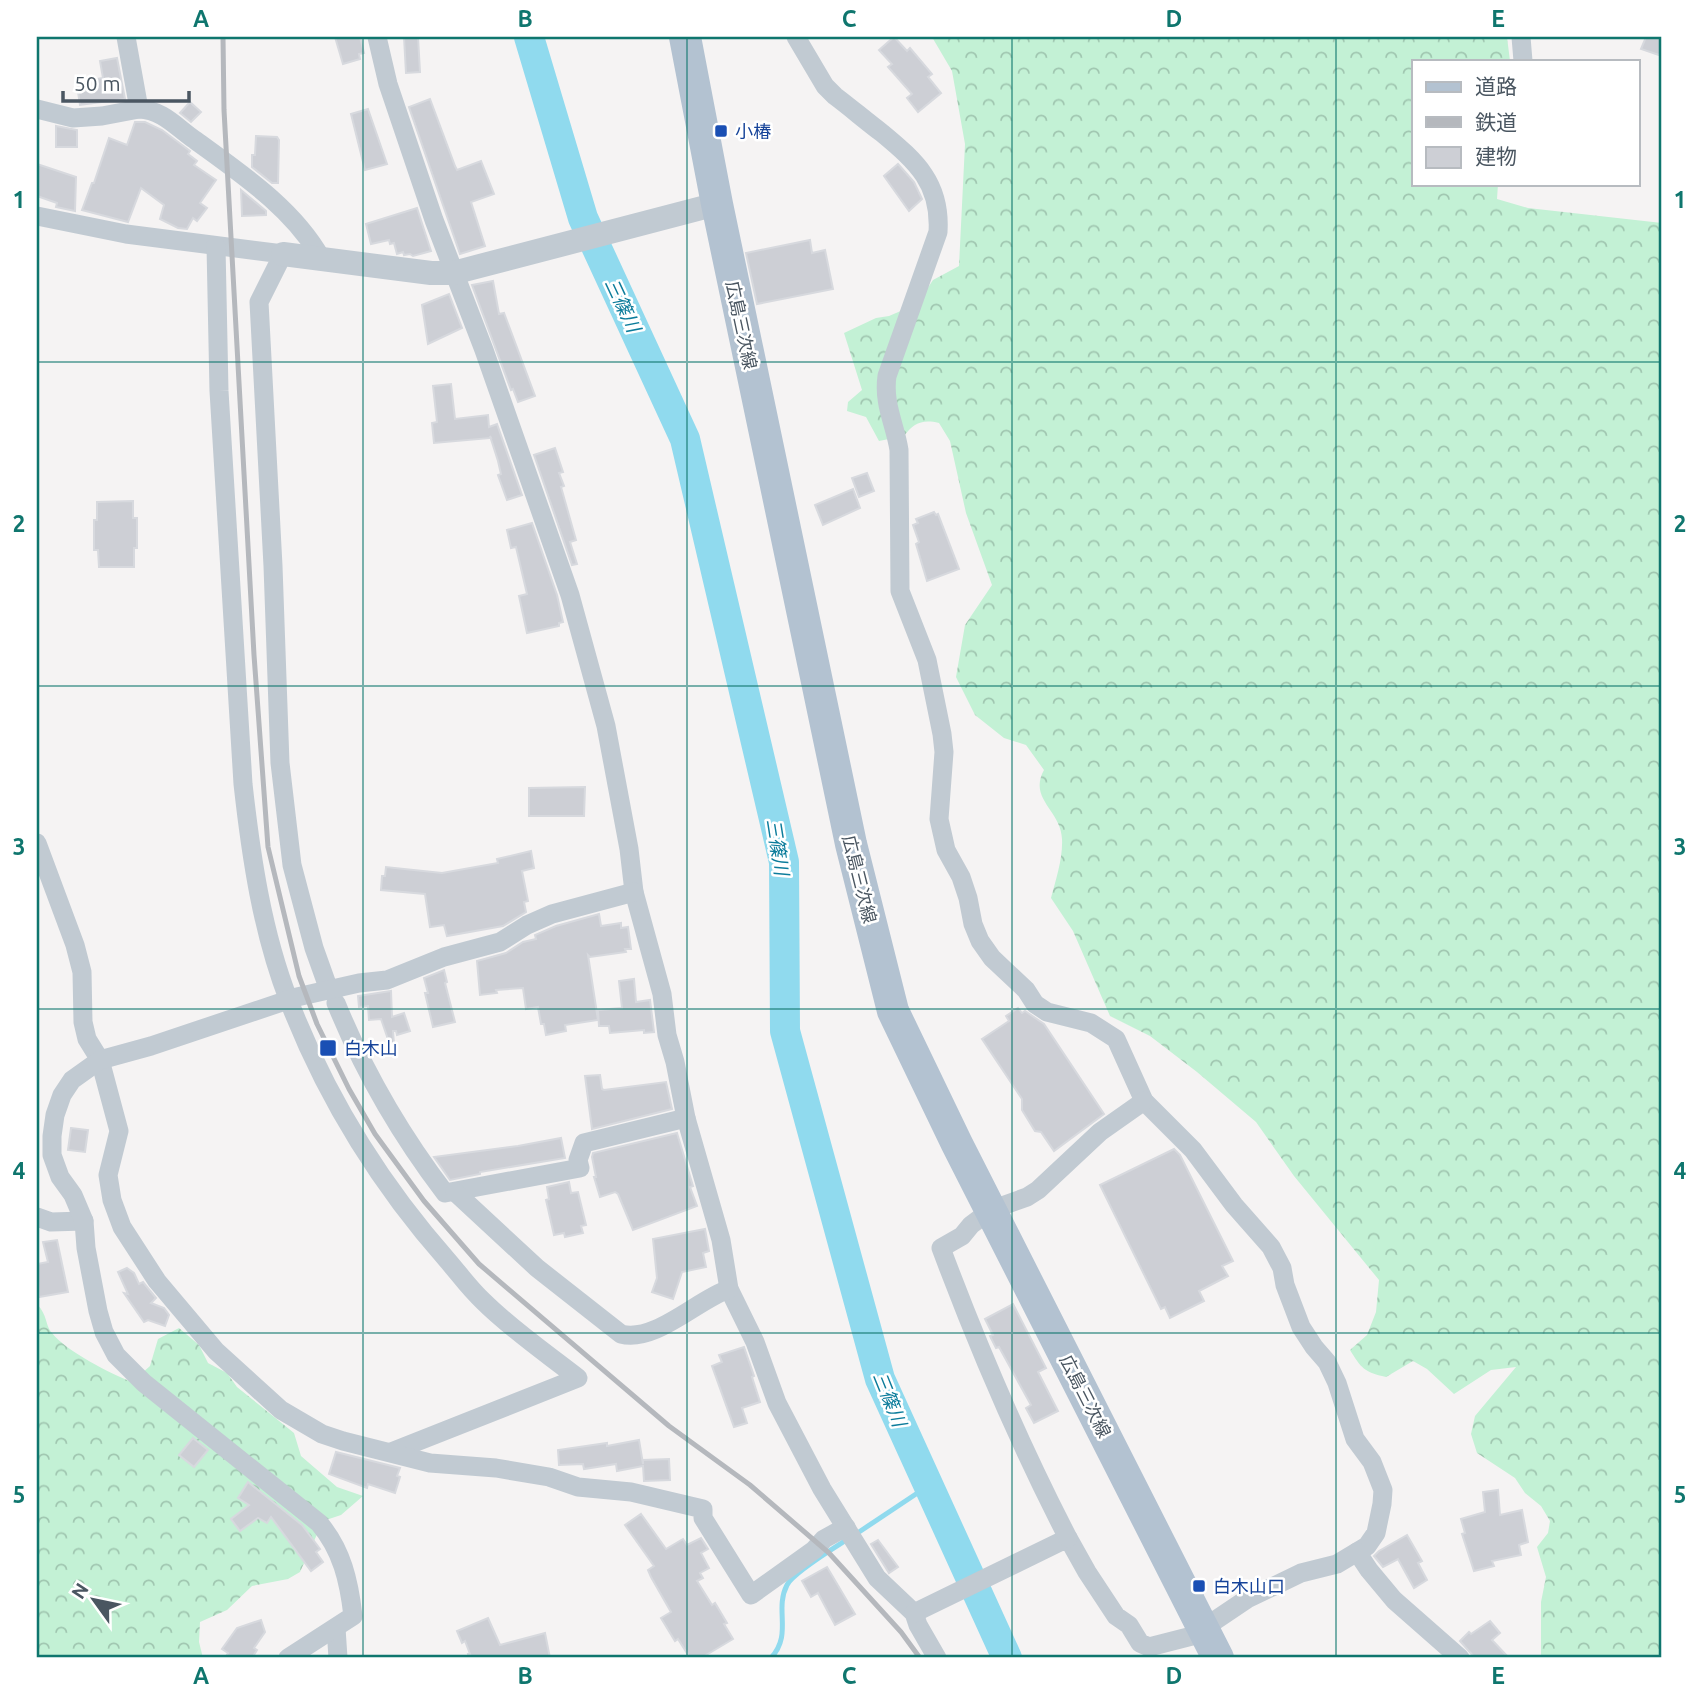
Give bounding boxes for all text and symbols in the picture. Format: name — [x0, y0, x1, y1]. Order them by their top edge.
text: A — [193, 6, 209, 31]
text: B — [517, 6, 533, 31]
text: C — [842, 6, 857, 31]
text: D — [1166, 6, 1182, 31]
text: E — [1491, 6, 1505, 31]
scale bar — [63, 60, 189, 104]
legend — [1412, 60, 1640, 186]
text: 50 m — [74, 71, 121, 95]
text: 道路 — [1475, 74, 1517, 98]
text: 鉄道 — [1475, 110, 1517, 134]
place label: 小椿 — [735, 121, 771, 141]
marker: 小椿 — [713, 123, 729, 139]
text: 建物 — [1475, 144, 1517, 168]
text: 1 — [13, 187, 25, 212]
text: 1 — [1674, 187, 1686, 212]
water label: 三篠川 — [601, 275, 646, 337]
street label: 広島三次線 — [723, 279, 761, 371]
text: 2 — [13, 511, 25, 536]
text: 2 — [1674, 511, 1686, 536]
water label: 三篠川 — [763, 817, 794, 879]
street label: 広島三次線 — [839, 833, 881, 925]
text: 3 — [13, 834, 25, 859]
text: 3 — [1674, 834, 1686, 859]
marker: 白木山 — [318, 1038, 338, 1058]
place label: 白木山 — [344, 1038, 398, 1058]
text: 4 — [13, 1158, 26, 1183]
text: 4 — [1674, 1158, 1687, 1183]
street label: 広島三次線 — [1057, 1351, 1115, 1441]
water label: 三篠川 — [869, 1368, 912, 1431]
text: 5 — [13, 1482, 25, 1507]
text: 5 — [1674, 1482, 1686, 1507]
north arrow — [60, 1566, 130, 1636]
place label: 白木山口 — [1213, 1576, 1285, 1596]
marker: 白木山口 — [1191, 1578, 1207, 1594]
text: N — [67, 1579, 93, 1603]
text: A — [193, 1663, 209, 1688]
text: B — [517, 1663, 533, 1688]
text: C — [842, 1663, 857, 1688]
text: D — [1166, 1663, 1182, 1688]
text: E — [1491, 1663, 1505, 1688]

